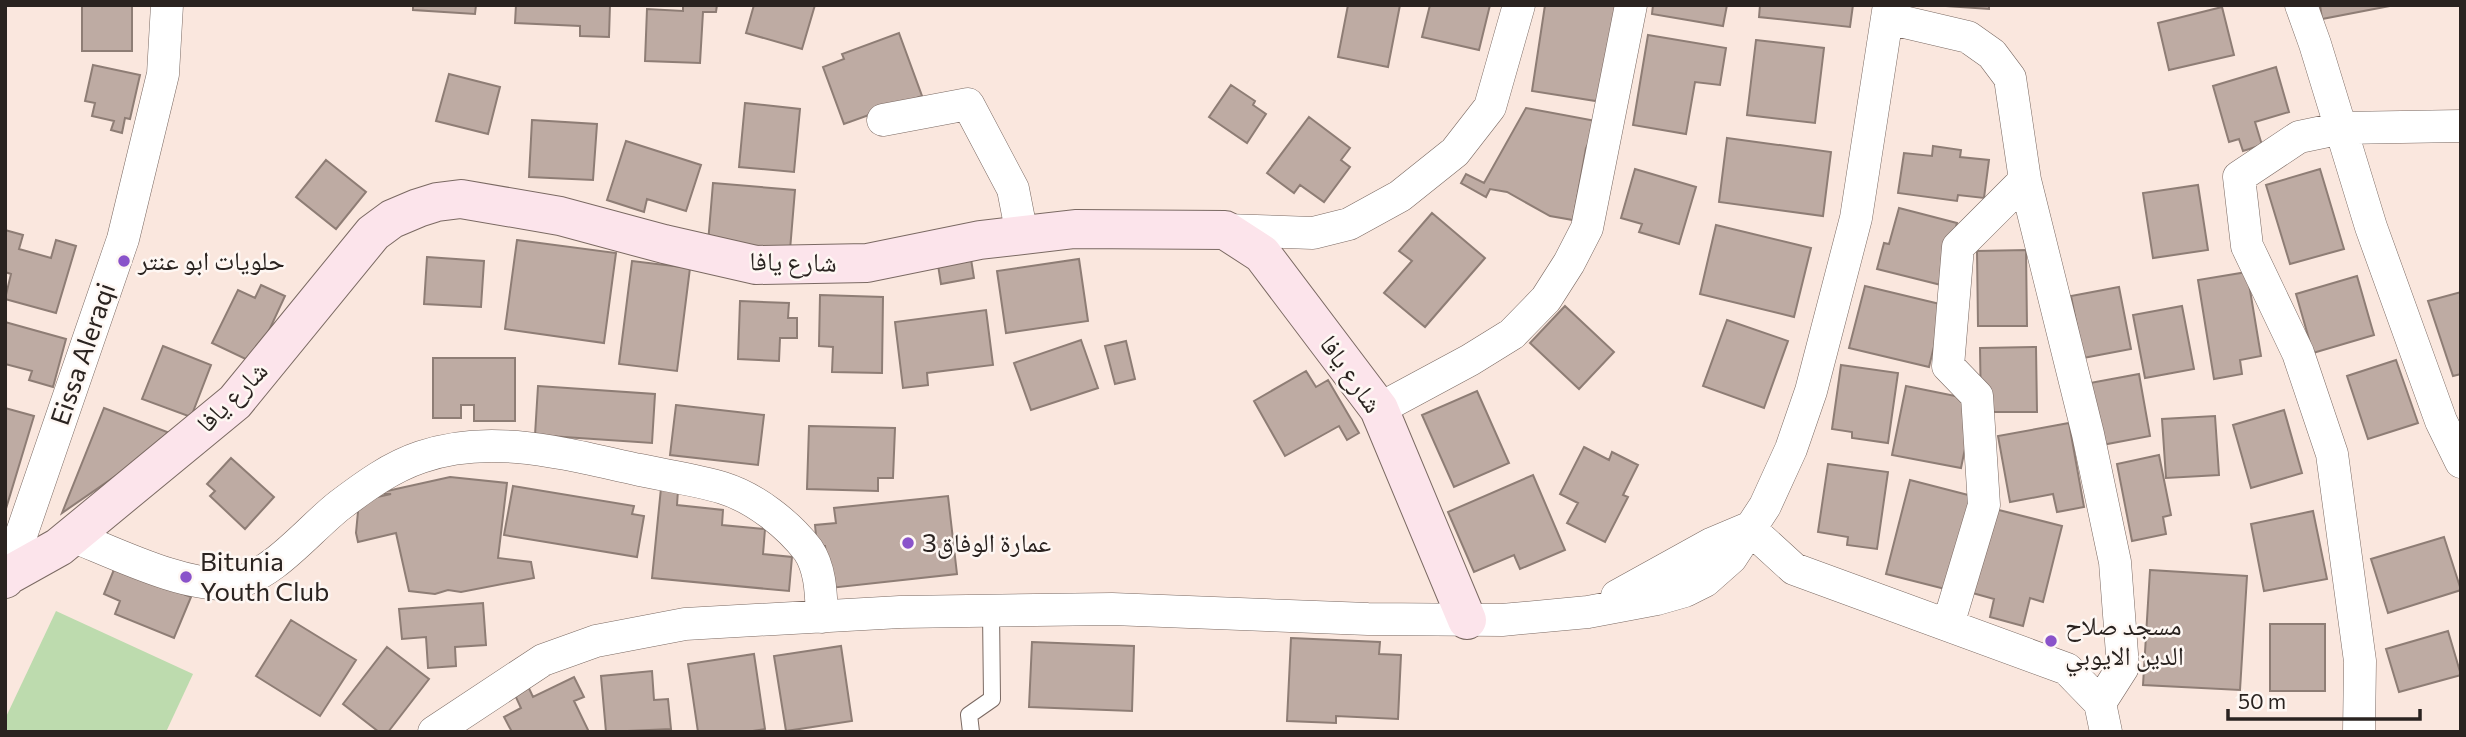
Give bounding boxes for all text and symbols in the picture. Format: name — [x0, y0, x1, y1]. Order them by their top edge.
place label: حلويات ابو عنتر — [137, 244, 285, 276]
street label: شارع يافا — [749, 244, 837, 279]
marker: حلويات ابو عنتر — [116, 253, 132, 269]
street label: Eissa Aleraqi — [43, 278, 120, 429]
street label: شارع يافا — [1313, 328, 1390, 419]
street label: شارع يافا — [189, 354, 274, 439]
place label: عمارة الوفاق3 — [922, 526, 1051, 559]
marker: عمارة الوفاق3 — [900, 535, 916, 551]
place label: Bitunia Youth Club — [200, 545, 329, 606]
marker: Bitunia Youth Club — [178, 569, 194, 585]
place label: مسجد صلاح الدين الايوبي — [2065, 609, 2184, 677]
marker: مسجد صلاح الدين الايوبي — [2043, 633, 2059, 649]
scale bar — [2228, 678, 2420, 722]
text: 50 m — [2238, 688, 2286, 713]

